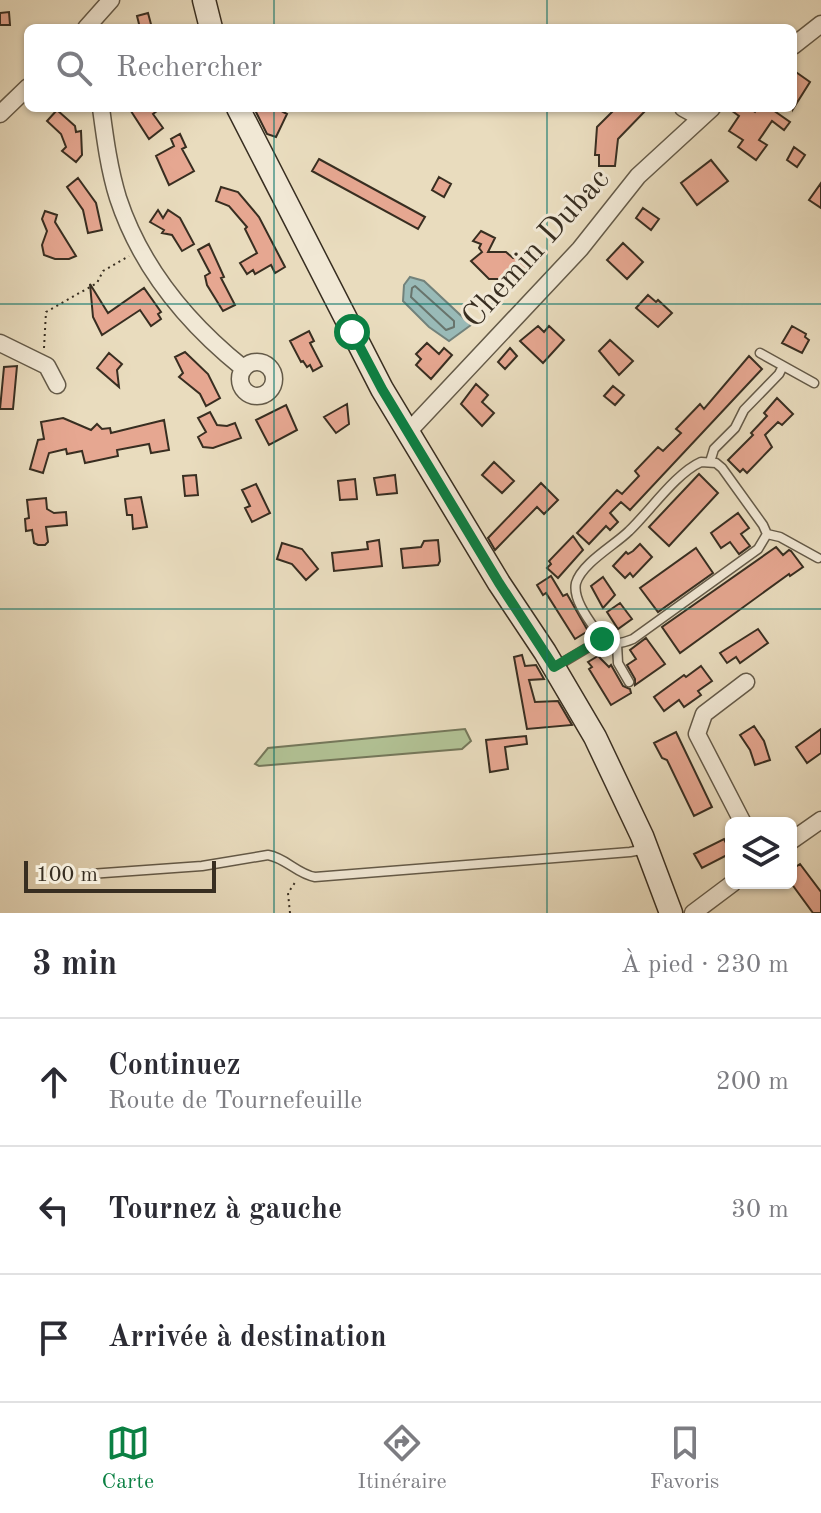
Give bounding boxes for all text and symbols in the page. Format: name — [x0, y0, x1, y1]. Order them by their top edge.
search box — [24, 24, 797, 112]
icon: search — [52, 46, 96, 90]
text: Rechercher — [116, 53, 262, 83]
street label: Chemin Dubac — [458, 163, 616, 335]
route start — [334, 314, 370, 350]
route end — [584, 621, 620, 657]
map controls — [725, 817, 797, 889]
button: layers — [725, 817, 797, 889]
scale bar — [24, 857, 216, 893]
text: 100 m — [36, 864, 98, 886]
text: 3 min — [32, 948, 117, 982]
text: À pied · 230 m — [621, 952, 789, 978]
text: Continuez — [108, 1051, 241, 1081]
icon: ahead — [32, 1060, 76, 1104]
text: 200 m — [716, 1069, 789, 1095]
text: Route de Tournefeuille — [108, 1088, 362, 1114]
icon: left — [32, 1188, 76, 1232]
text: Tournez à gauche — [108, 1195, 342, 1225]
text: 30 m — [731, 1197, 789, 1223]
icon: arrive — [32, 1316, 76, 1360]
text: Arrivée à destination — [108, 1323, 387, 1353]
tab: Carte — [102, 1421, 154, 1496]
tab: Itinéraire — [357, 1421, 447, 1496]
tab: Favoris — [650, 1421, 719, 1496]

